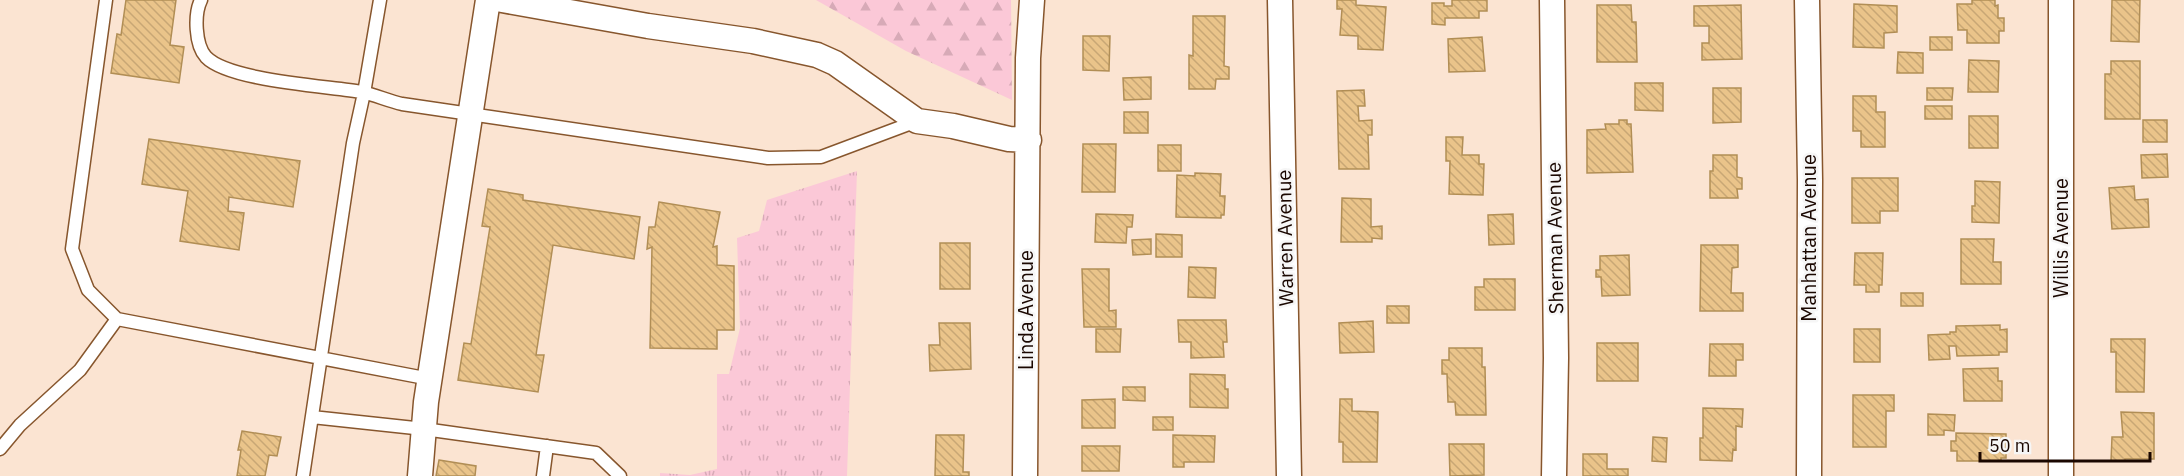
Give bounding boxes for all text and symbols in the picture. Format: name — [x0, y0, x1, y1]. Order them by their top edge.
street label: Manhattan Avenue — [1795, 154, 1822, 322]
street label: Sherman Avenue — [1540, 162, 1569, 314]
street label: Warren Avenue — [1270, 169, 1299, 307]
street label: Willis Avenue — [2047, 178, 2074, 298]
street label: Linda Avenue — [1012, 250, 1039, 370]
scale bar — [1980, 425, 2150, 463]
text: 50 m — [1989, 434, 2031, 457]

